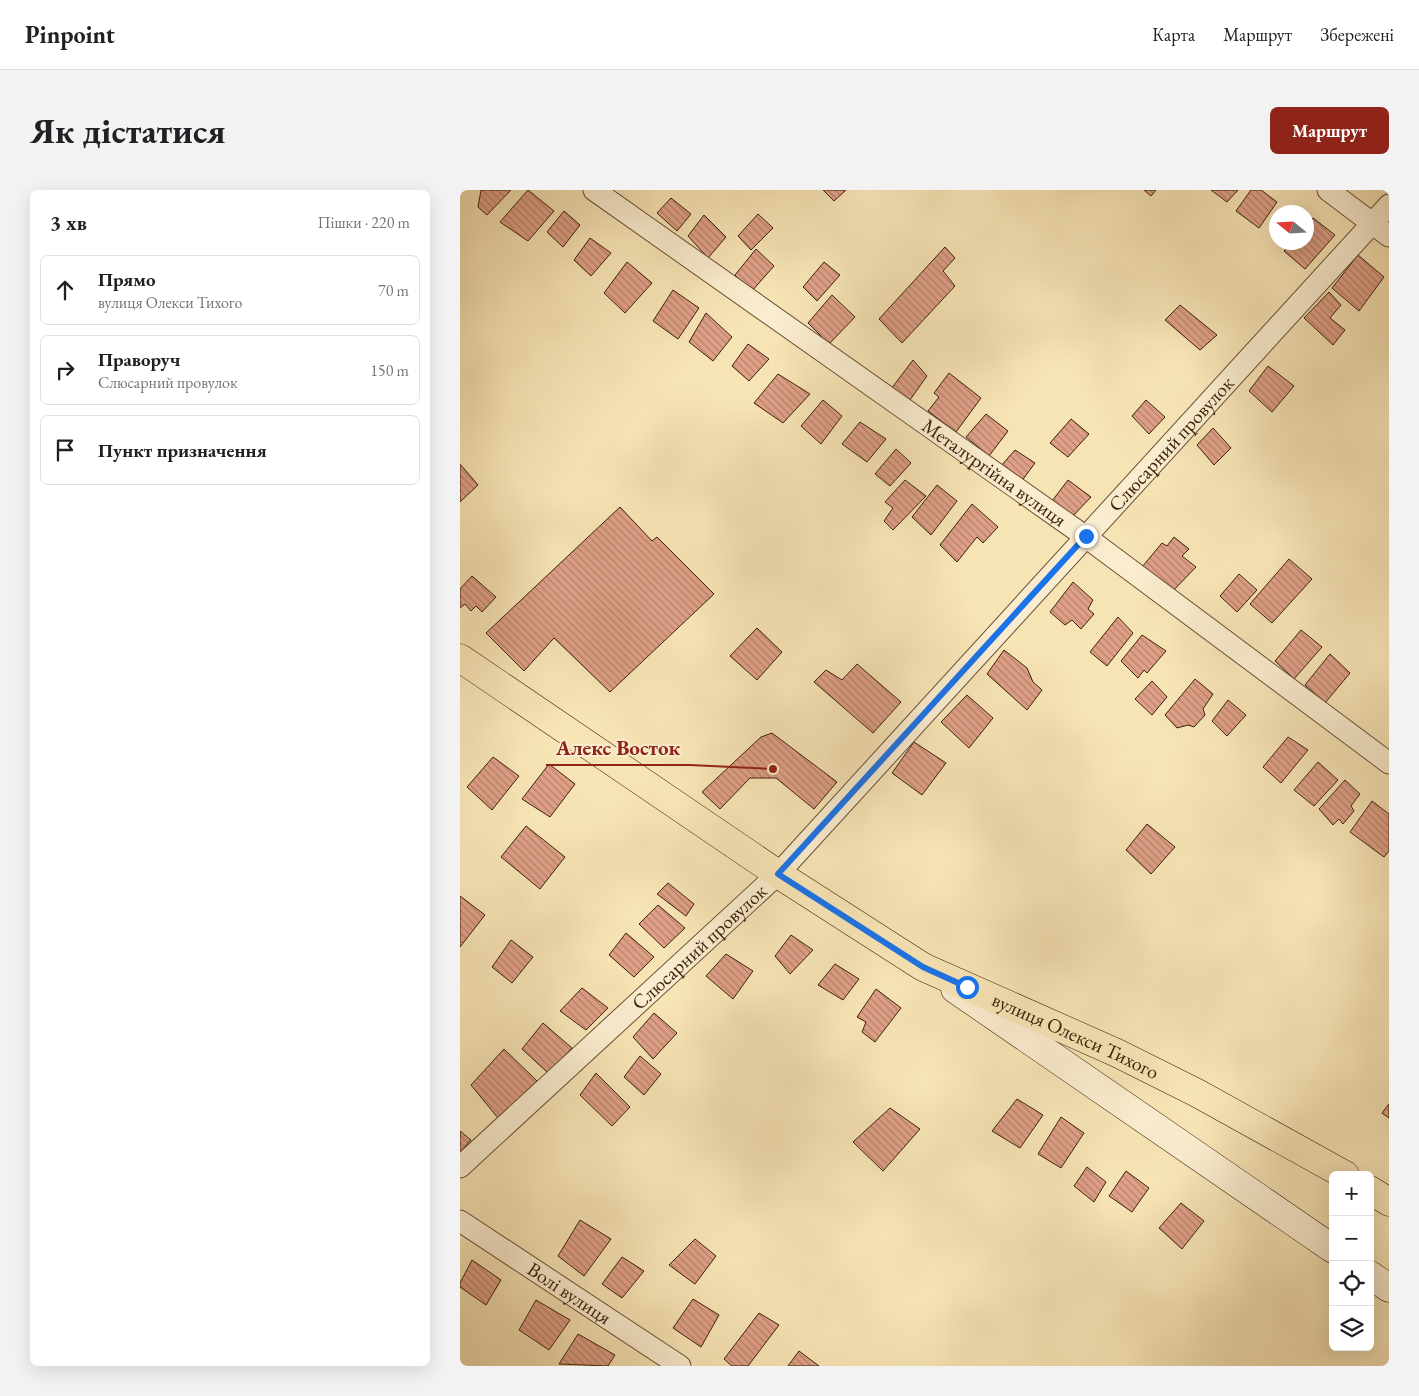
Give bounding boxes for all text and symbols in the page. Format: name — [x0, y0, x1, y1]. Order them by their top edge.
text: Pinpoint — [25, 19, 115, 50]
text: Карта — [1152, 23, 1195, 46]
text: Маршрут — [1223, 23, 1292, 46]
text: Збережені — [1320, 23, 1394, 46]
button: Маршрут — [1270, 107, 1389, 154]
text: Як дістатися — [30, 108, 225, 153]
north arrow — [1269, 205, 1314, 250]
text: 3 хв — [50, 209, 87, 236]
text: Пішки · 220 m — [317, 212, 410, 233]
text: Прямо — [98, 267, 156, 292]
icon: ahead — [51, 276, 79, 304]
text: 70 m — [378, 280, 409, 301]
text: вулиця Олекси Тихого — [98, 292, 242, 313]
text: Праворуч — [98, 347, 180, 372]
icon: right — [51, 356, 79, 384]
text: 150 m — [370, 360, 409, 381]
street label: Слюсарний провулок — [1102, 370, 1240, 517]
text: Слюсарний провулок — [98, 372, 238, 393]
street label: Металургійна вулиця — [917, 412, 1072, 532]
icon: arrive — [51, 436, 79, 464]
text: Пункт призначення — [98, 438, 267, 463]
route end — [1075, 525, 1098, 548]
callout: Алекс Восток — [546, 729, 690, 765]
text: Алекс Восток — [555, 734, 681, 761]
street label: Слюсарний провулок — [626, 878, 772, 1016]
route start — [956, 976, 979, 999]
street label: вулиця Олекси Тихого — [988, 986, 1164, 1085]
map controls — [1329, 1171, 1374, 1351]
button: + — [1329, 1171, 1374, 1216]
button: − — [1329, 1216, 1374, 1261]
street label: Волі вулиця — [522, 1256, 616, 1330]
button: locate — [1329, 1261, 1374, 1306]
button: layers — [1329, 1306, 1374, 1351]

